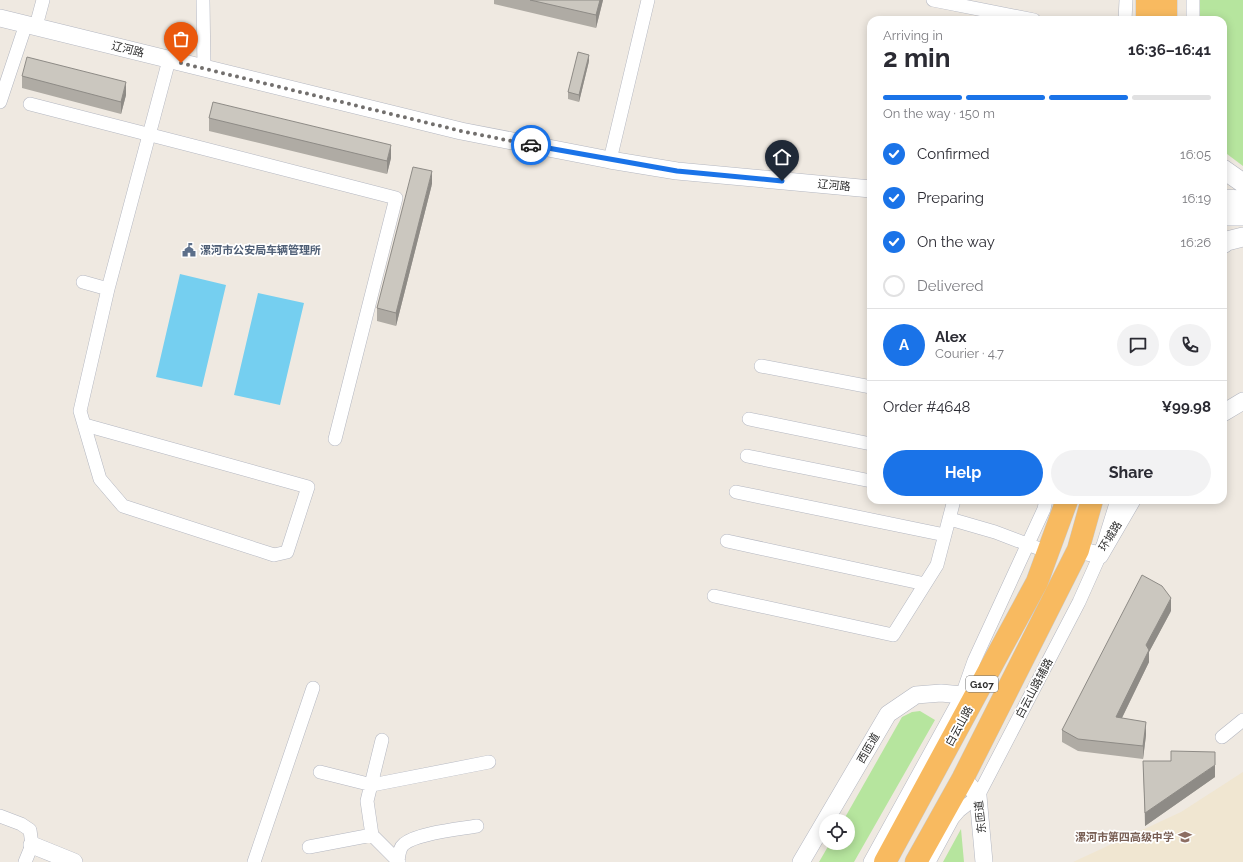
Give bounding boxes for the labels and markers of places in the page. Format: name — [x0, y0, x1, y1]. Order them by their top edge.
pin — [164, 22, 198, 63]
pin — [765, 140, 799, 181]
public building icon: 漯河市公安局车辆管理所 — [181, 242, 197, 258]
place label: 漯河市公安局车辆管理所 — [200, 244, 321, 257]
school or university icon: 漯河市第四高级中学 — [1177, 829, 1193, 845]
place label: 漯河市第四高级中学 — [1075, 831, 1174, 844]

